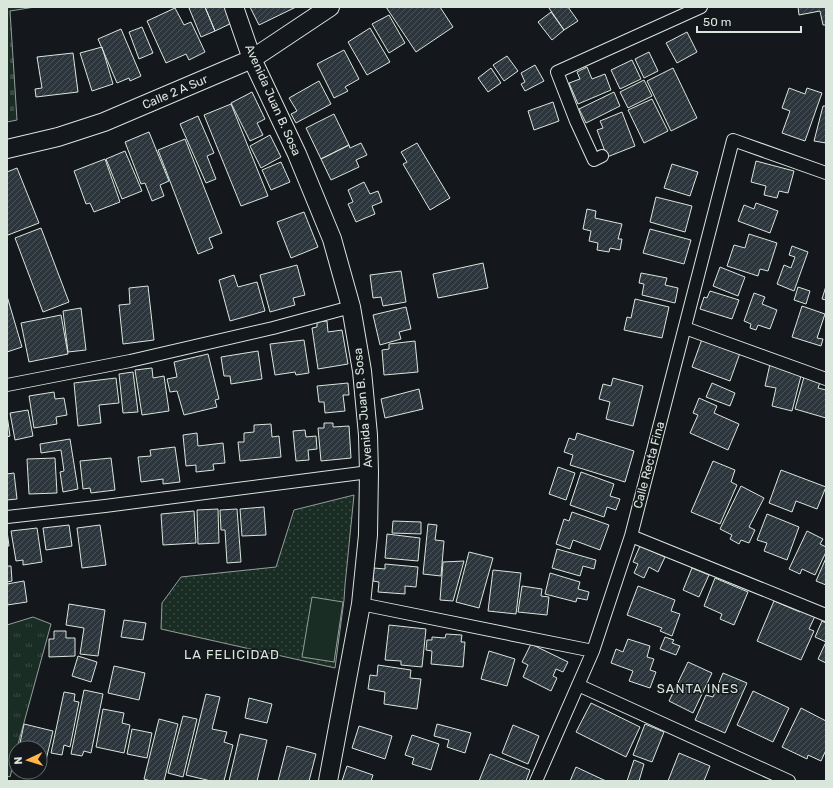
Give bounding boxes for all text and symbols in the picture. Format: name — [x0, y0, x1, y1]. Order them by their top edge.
scale bar — [697, 8, 801, 34]
text: 50 m — [703, 15, 731, 29]
street label: Avenida Juan B. Sosa — [242, 42, 304, 158]
street label: Calle 2 A Sur — [140, 72, 210, 112]
street label: Avenida Juan B. Sosa — [351, 347, 375, 469]
street label: Calle Recta Fina — [631, 420, 667, 510]
district label: LA FELICIDAD — [184, 647, 280, 662]
district label: SANTA INES — [657, 681, 739, 696]
north arrow — [8, 740, 48, 780]
text: N — [12, 756, 25, 765]

